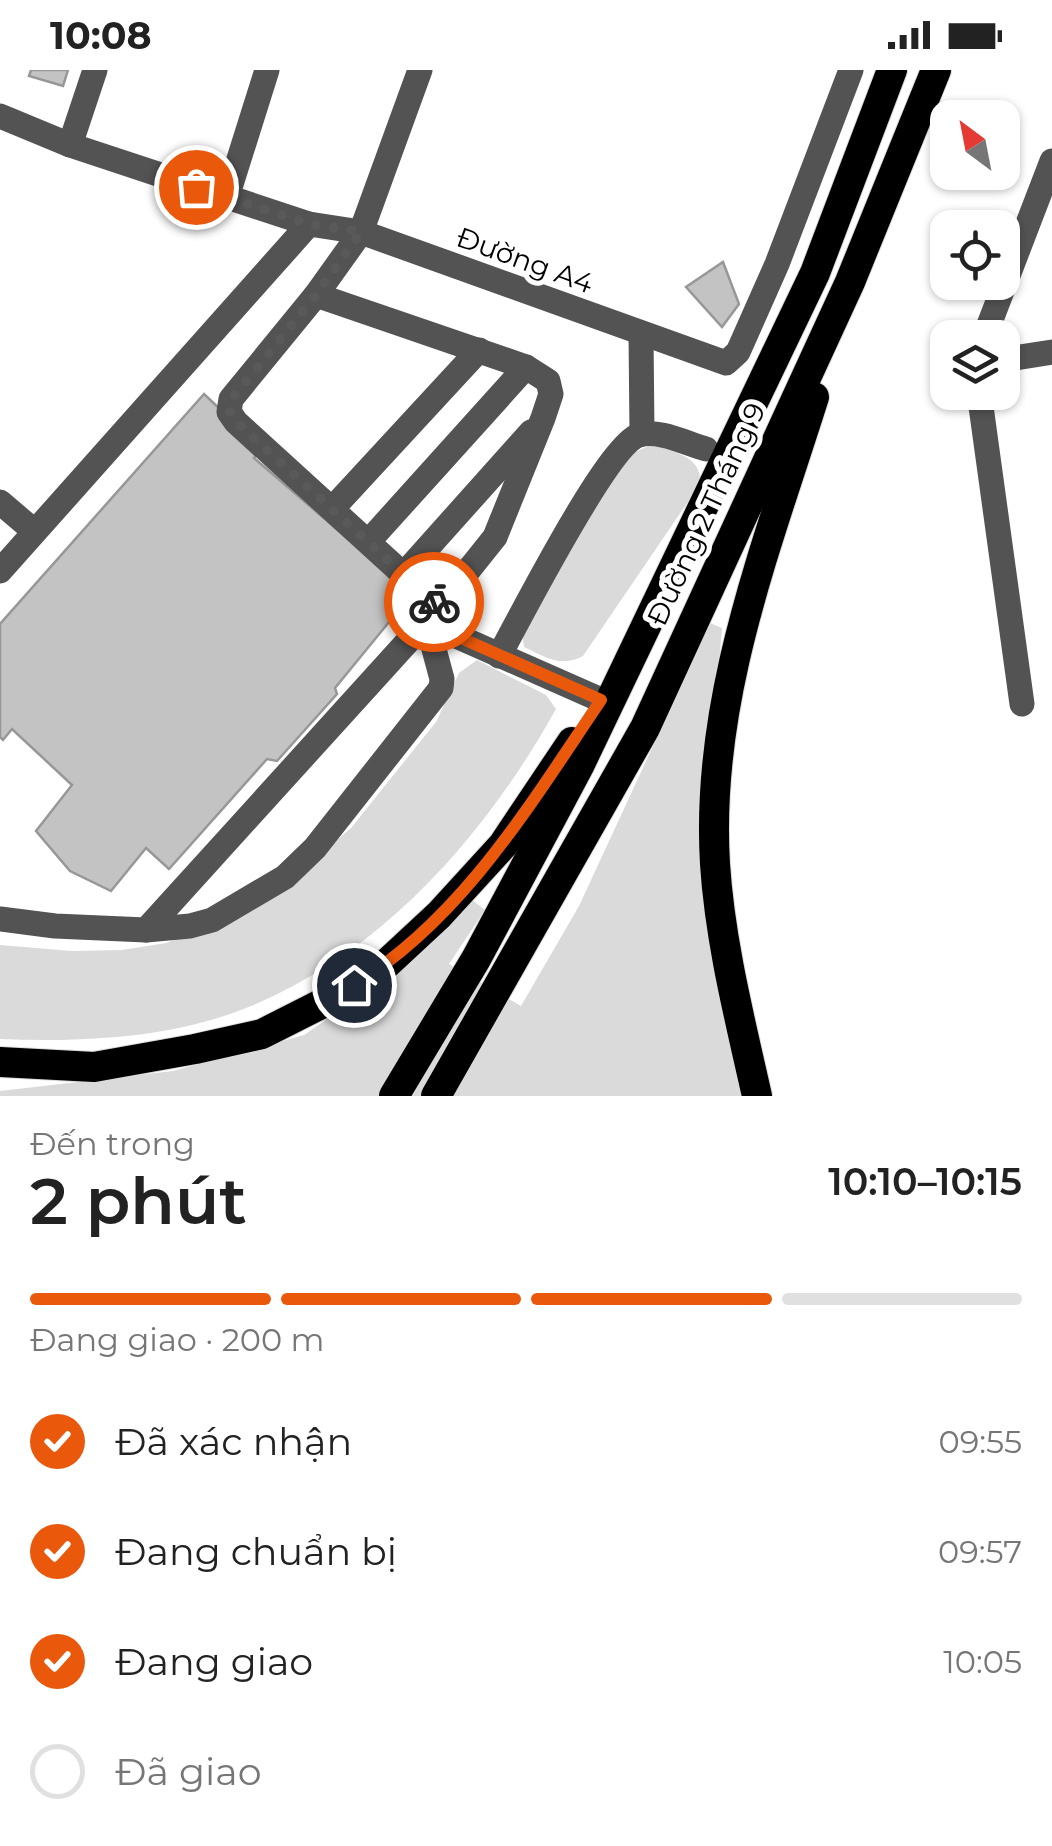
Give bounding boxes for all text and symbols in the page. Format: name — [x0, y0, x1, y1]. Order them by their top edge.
text: 10:08 — [50, 12, 152, 59]
north arrow — [930, 100, 1020, 190]
map controls — [930, 100, 1020, 410]
pin — [154, 145, 239, 230]
icon: bag — [169, 160, 224, 215]
button: locate — [930, 210, 1020, 300]
street label: Đường A4 — [452, 220, 598, 301]
button: layers — [930, 320, 1020, 410]
street label: Đường 2 Tháng 9 — [639, 397, 773, 631]
courier — [384, 552, 484, 652]
icon: bike — [407, 575, 462, 630]
pin — [312, 943, 397, 1028]
icon: home — [327, 958, 382, 1013]
text: Đến trong — [30, 1124, 195, 1163]
text: 10:10–10:15 — [828, 1158, 1022, 1205]
text: 2 phút — [30, 1161, 247, 1240]
text: Đang giao · 200 m — [30, 1320, 325, 1359]
icon: check — [30, 1414, 85, 1469]
text: Đã xác nhận — [115, 1418, 352, 1465]
text: 09:55 — [938, 1422, 1022, 1461]
icon: check — [30, 1524, 85, 1579]
text: Đang chuẩn bị — [115, 1528, 397, 1575]
text: 09:57 — [938, 1532, 1022, 1571]
icon: check — [30, 1634, 85, 1689]
text: Đang giao — [115, 1638, 313, 1685]
text: 10:05 — [943, 1642, 1022, 1681]
text: Đã giao — [115, 1748, 261, 1795]

